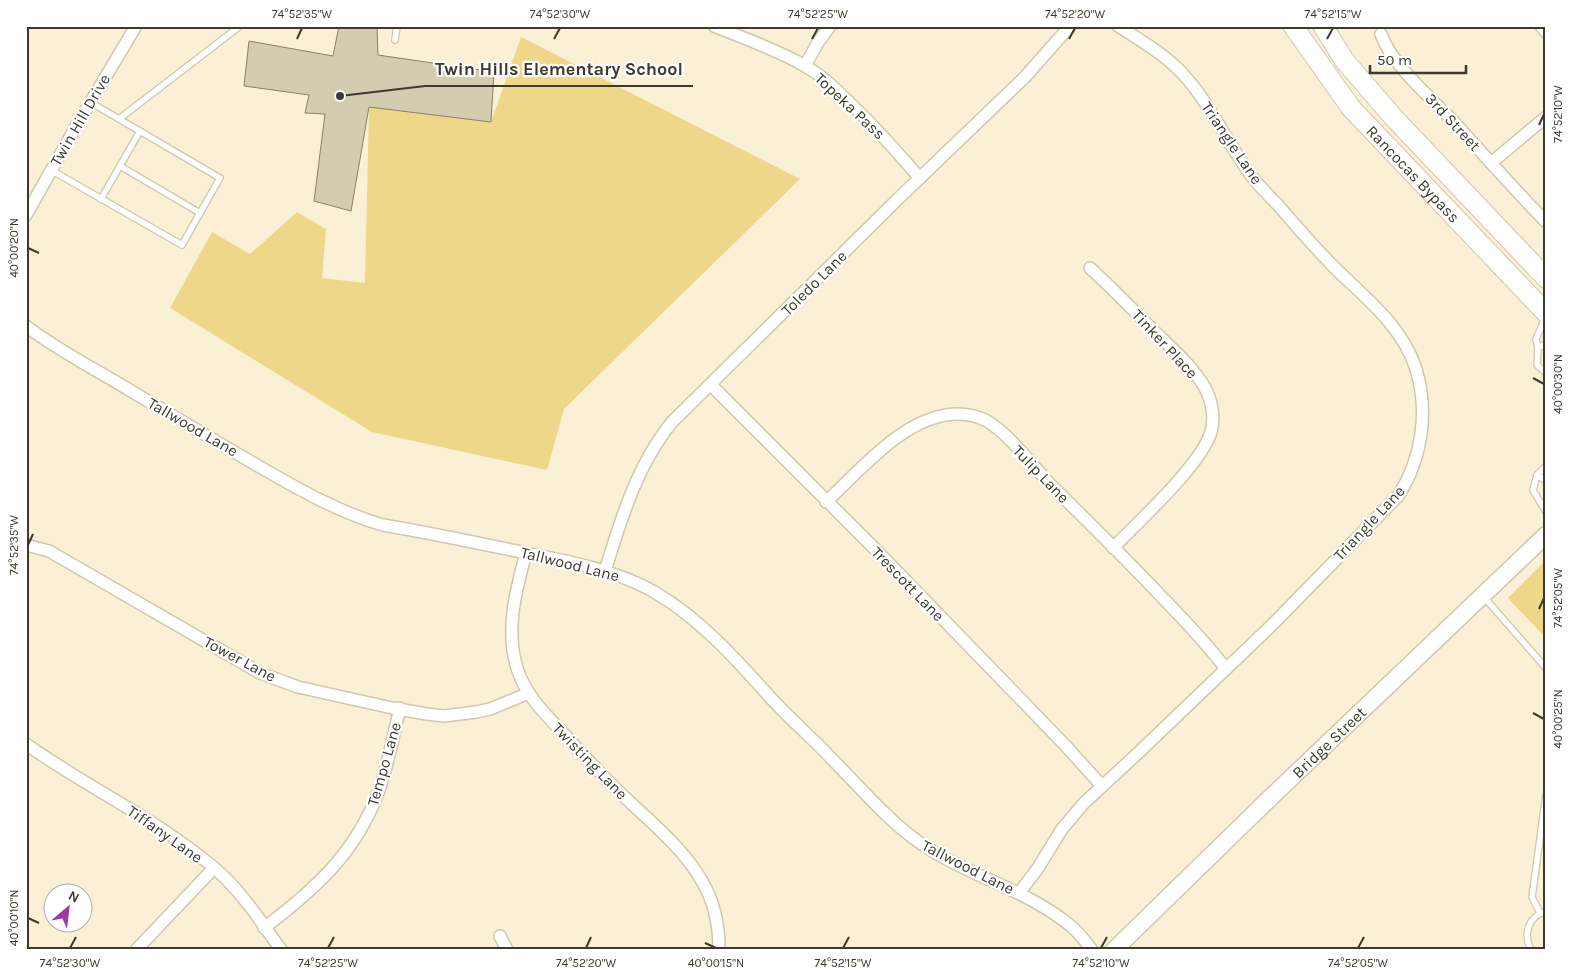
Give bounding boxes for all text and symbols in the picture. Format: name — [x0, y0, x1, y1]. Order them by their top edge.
text: 74°52'35"W — [272, 7, 332, 21]
text: 74°52'30"W — [530, 7, 590, 21]
text: 74°52'25"W — [788, 7, 848, 21]
text: 74°52'20"W — [1045, 7, 1105, 21]
text: 74°52'15"W — [1305, 7, 1362, 21]
scale bar — [1370, 42, 1466, 74]
text: 50 m — [1377, 51, 1412, 69]
callout: Twin Hills Elementary School — [425, 53, 693, 86]
text: Twin Hills Elementary School — [435, 58, 683, 80]
street label: Topeka Pass — [811, 69, 889, 143]
street label: Twin Hill Drive — [46, 71, 114, 169]
text: 74°52'10"W — [1551, 85, 1565, 143]
street label: 3rd Street — [1421, 89, 1485, 155]
street label: Triangle Lane — [1197, 98, 1267, 188]
street label: Rancocas Bypass — [1363, 121, 1464, 226]
text: 40°00'20"N — [7, 218, 21, 278]
street label: Toledo Lane — [777, 246, 851, 320]
street label: Tinker Place — [1128, 305, 1202, 383]
text: 40°00'30"N — [1551, 354, 1565, 414]
street label: Tallwood Lane — [145, 394, 241, 460]
street label: Tulip Lane — [1009, 441, 1073, 507]
street label: Triangle Lane — [1329, 482, 1409, 564]
text: 74°52'35"W — [7, 515, 21, 575]
street label: Tallwood Lane — [519, 543, 621, 585]
street label: Trescott Lane — [868, 543, 948, 625]
text: 74°52'05"W — [1551, 568, 1565, 628]
street label: Tower Lane — [201, 632, 279, 686]
text: 40°00'25"N — [1551, 689, 1565, 749]
street label: Bridge Street — [1288, 702, 1370, 782]
street label: Twisting Lane — [548, 719, 632, 803]
street label: Tempo Lane — [363, 720, 405, 808]
street label: Tiffany Lane — [124, 801, 206, 867]
street label: Tallwood Lane — [919, 836, 1017, 898]
north arrow — [42, 884, 92, 934]
text: N — [65, 887, 82, 907]
text: 40°00'10"N — [7, 890, 21, 946]
text: 74°52'30"W — [40, 956, 100, 970]
text: 74°52'25"W — [298, 956, 358, 970]
text: 74°52'20"W — [556, 956, 616, 970]
text: 40°00'15"N — [688, 956, 744, 970]
text: 74°52'15"W — [815, 956, 872, 970]
text: 74°52'10"W — [1072, 956, 1130, 970]
text: 74°52'05"W — [1328, 956, 1388, 970]

